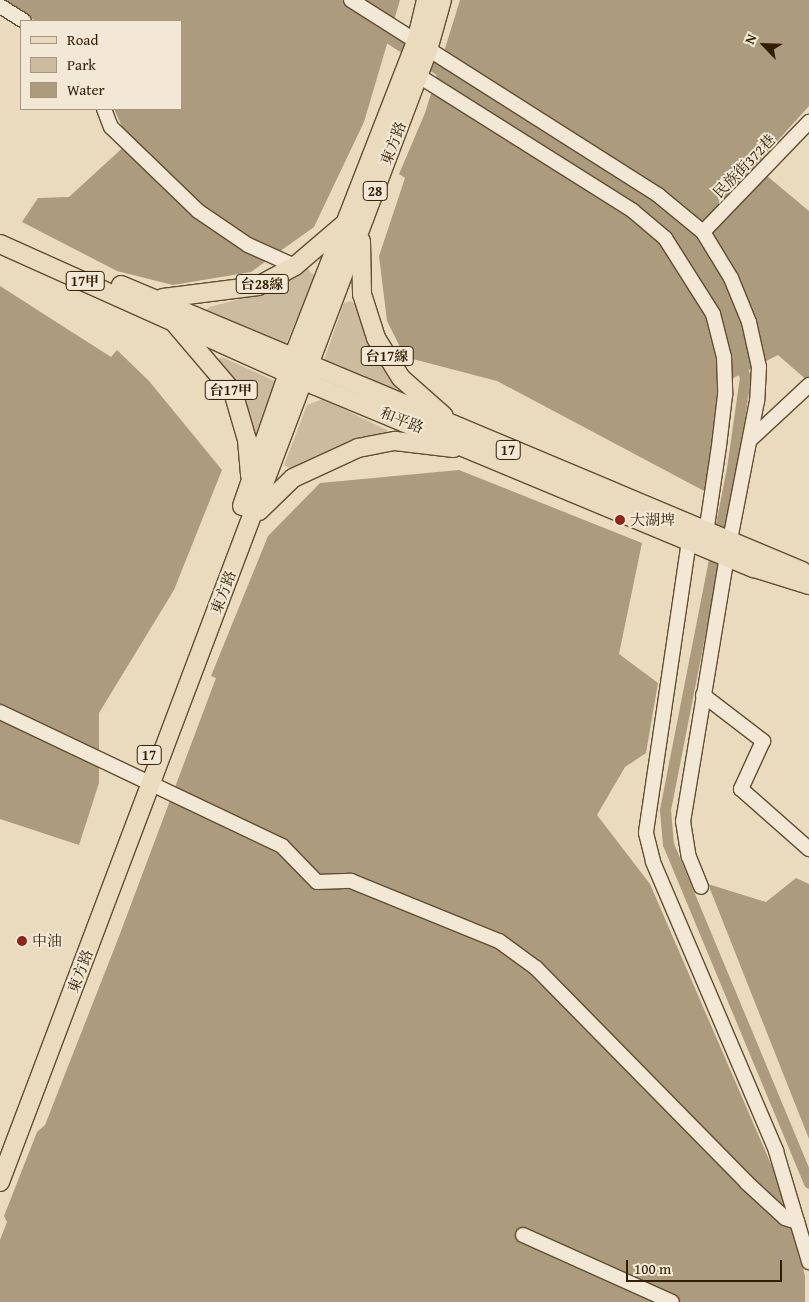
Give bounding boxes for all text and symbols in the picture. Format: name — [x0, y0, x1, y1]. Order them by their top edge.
legend — [20, 20, 182, 110]
north arrow — [739, 20, 789, 70]
text: Road — [67, 29, 98, 50]
text: N — [739, 31, 761, 47]
text: Park — [67, 54, 96, 75]
text: Water — [67, 79, 105, 100]
street label: 東方路 — [377, 119, 409, 167]
street label: 民族街372巷 — [709, 130, 779, 202]
road number: 28 — [362, 180, 388, 202]
road number: 17甲 — [65, 270, 105, 292]
road number: 台28線 — [234, 272, 290, 296]
road number: 台17線 — [360, 344, 414, 368]
road number: 台17甲 — [204, 378, 258, 402]
street label: 和平路 — [378, 403, 426, 437]
road number: 17 — [496, 438, 520, 462]
place label: 大湖埤 — [630, 511, 675, 529]
marker: 大湖埤 — [614, 514, 626, 526]
street label: 東方路 — [207, 568, 239, 616]
road number: 17 — [136, 744, 162, 766]
place label: 中油 — [32, 932, 62, 950]
marker: 中油 — [16, 935, 28, 947]
street label: 東方路 — [64, 947, 96, 995]
scale bar — [629, 1250, 785, 1282]
text: 100 m — [634, 1258, 671, 1279]

